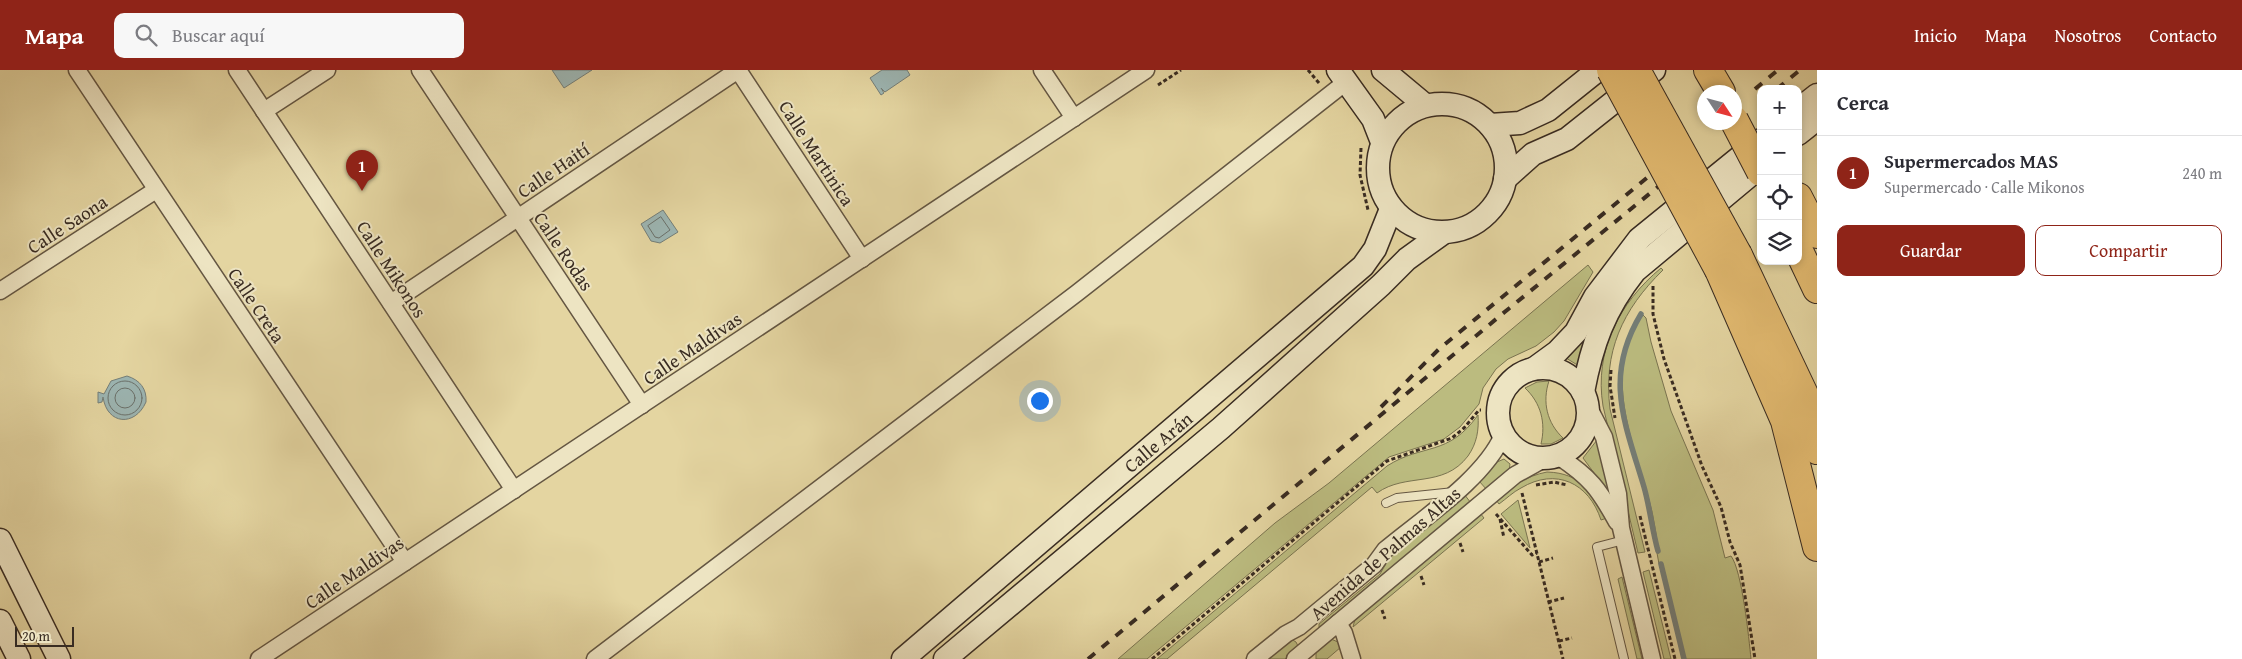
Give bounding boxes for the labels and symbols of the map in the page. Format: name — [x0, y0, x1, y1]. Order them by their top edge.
north arrow — [1697, 85, 1742, 130]
street label: Calle Martinica — [772, 95, 862, 211]
street label: Calle Haití — [511, 135, 595, 205]
pin: 1 — [346, 150, 378, 191]
street label: Calle Saona — [21, 188, 113, 260]
street label: Calle Rodas — [527, 206, 601, 296]
street label: Calle Mikonos — [350, 215, 434, 323]
street label: Calle Creta — [221, 262, 293, 348]
street label: Calle Maldivas — [637, 305, 747, 391]
your location — [1027, 388, 1053, 414]
street label: Calle Arán — [1118, 405, 1199, 479]
street label: Avenida de Palmas Altas — [1303, 479, 1467, 627]
street label: Calle Maldivas — [299, 529, 409, 615]
scale bar — [15, 624, 74, 647]

